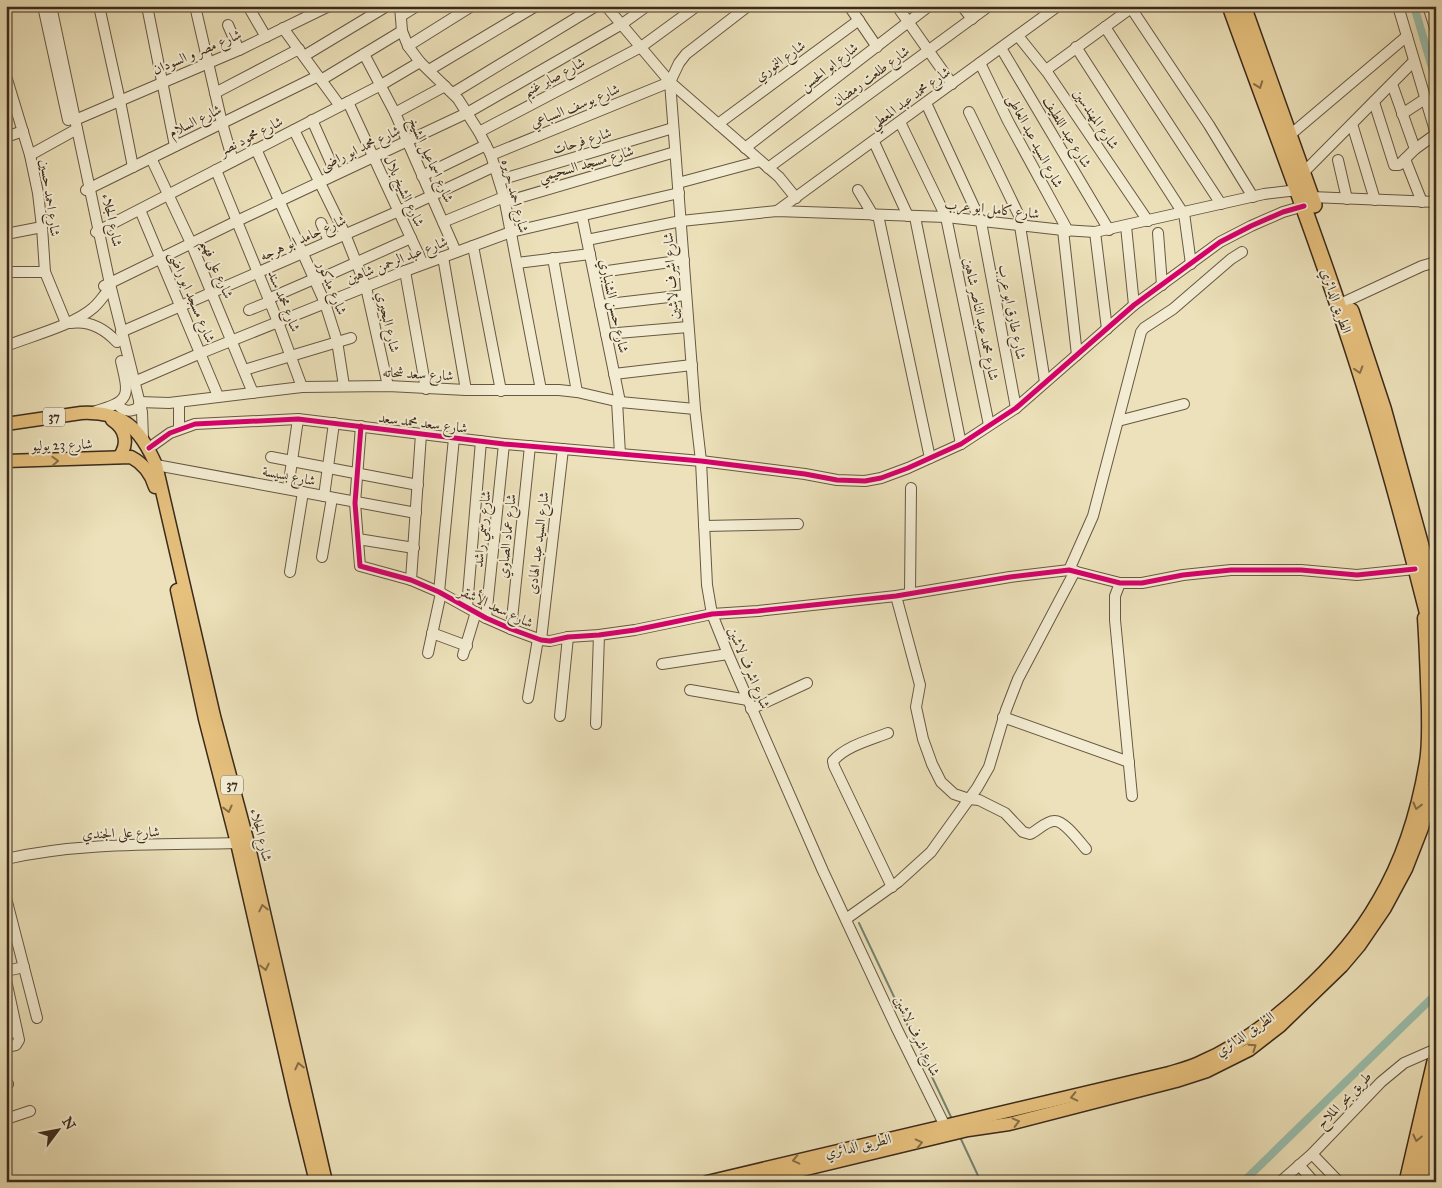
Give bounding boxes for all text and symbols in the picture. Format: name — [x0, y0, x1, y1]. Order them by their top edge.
street label: شارع مصر و السودان — [150, 26, 245, 81]
street label: شارع النموري — [751, 37, 810, 88]
street label: شارع ابو الحسن — [796, 39, 863, 97]
street label: شارع طلعت رمضان — [829, 42, 915, 112]
street label: شارع صابر غنيم — [520, 54, 590, 105]
street label: شارع محمد عبد المعطي — [866, 63, 956, 136]
street label: شارع يوسف السباعي — [528, 80, 623, 134]
one-way arrow — [1253, 80, 1263, 89]
street label: شارع المهندسين — [1067, 85, 1122, 154]
street label: شارع السيد عبد العاطى — [1001, 91, 1067, 192]
street label: شارع عبد اللطيف — [1036, 93, 1095, 172]
street label: شارع السلام — [166, 101, 226, 145]
street label: شارع محمود نصر — [215, 113, 287, 163]
street label: شارع اسماعيل الشيخ — [401, 115, 457, 207]
street label: شارع محمد ابو راضى — [317, 122, 404, 177]
street label: شارع فرحات — [550, 124, 615, 161]
street label: شارع مسجد السحيمي — [537, 142, 637, 190]
street label: شارع الشيخ بلال — [376, 153, 428, 231]
street label: شارع احمد حريره — [495, 157, 532, 235]
street label: شارع احمد حسين — [33, 158, 64, 238]
street label: شارع الجلاء — [95, 192, 126, 249]
street label: شارع كامل ابو عرب — [943, 196, 1040, 225]
street label: شارع حامد ابو هرجه — [257, 211, 350, 267]
street label: شارع اشرف لاشين — [659, 232, 686, 320]
street label: شارع عبد الرحمن شاهين — [344, 233, 451, 290]
street label: شارع على فهيم — [192, 237, 237, 303]
street label: شارع مسجد ابو راضى — [162, 249, 219, 346]
street label: شارع محمد عبد الناصر شاهين — [957, 256, 1002, 383]
street label: شارع مدكور — [310, 257, 350, 318]
street label: شارع حسن الشنباري — [593, 257, 632, 355]
street label: شارع طارق ابو عرب — [992, 263, 1030, 362]
street label: الطريق الدائري — [1314, 266, 1355, 337]
street label: شارع محمد سند — [261, 268, 304, 336]
street label: شارع البحيري — [370, 290, 403, 355]
street label: شارع سعد شحاته — [382, 364, 454, 387]
one-way arrow — [1354, 366, 1364, 374]
road number: 37 — [43, 408, 65, 427]
street label: شارع سعد محمد سعد — [377, 409, 468, 440]
street label: شارع 23 يوليو — [29, 435, 93, 458]
one-way arrow — [51, 455, 59, 466]
street label: شارع بسيسة — [260, 463, 317, 492]
street label: شارع رسمي راشد — [470, 490, 498, 569]
street label: شارع السيد عبد الهادى — [523, 491, 556, 596]
street label: شارع عماد الصاوي — [494, 493, 523, 579]
street label: شارع سعد الأشقر — [453, 580, 537, 634]
street label: شارع اشرف لاشين — [721, 625, 774, 713]
road number: 37 — [221, 776, 243, 794]
one-way arrow — [1412, 801, 1423, 810]
one-way arrow — [222, 804, 233, 813]
street label: شارع الجلاء — [243, 807, 276, 864]
street label: شارع على الجندي — [82, 823, 160, 846]
one-way arrow — [258, 903, 269, 912]
one-way arrow — [259, 962, 270, 971]
street label: شارع اشرف لاشين — [888, 993, 944, 1080]
street label: الطريق الدائري — [1212, 1008, 1280, 1062]
one-way arrow — [1247, 1044, 1257, 1053]
one-way arrow — [294, 1062, 305, 1071]
street label: طريق بحر الملاح — [1313, 1068, 1378, 1135]
one-way arrow — [1069, 1091, 1078, 1102]
north arrow — [32, 1106, 82, 1156]
text: N — [58, 1114, 79, 1133]
one-way arrow — [1011, 1117, 1020, 1128]
street label: الطريق الدائري — [823, 1130, 894, 1165]
one-way arrow — [1412, 1134, 1423, 1143]
one-way arrow — [915, 1138, 923, 1149]
one-way arrow — [791, 1154, 800, 1165]

